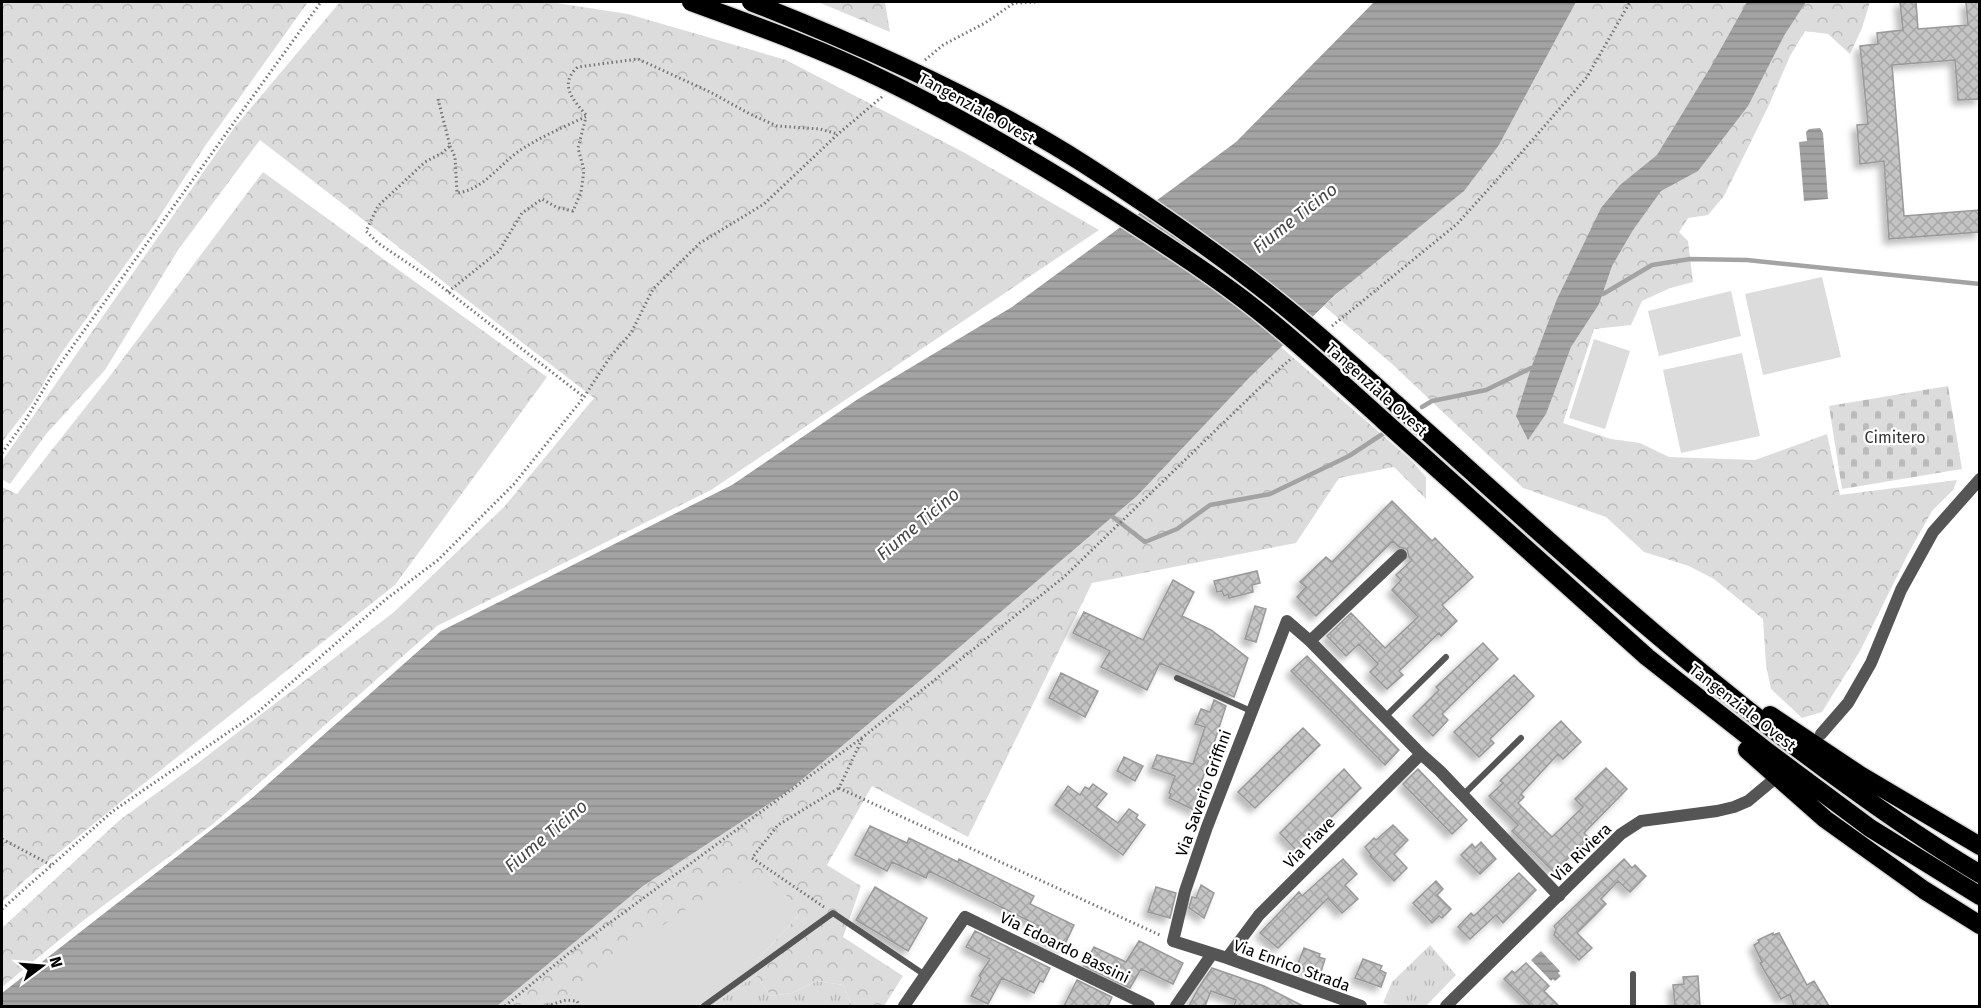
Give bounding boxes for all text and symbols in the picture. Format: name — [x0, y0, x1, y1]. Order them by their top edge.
street label: Tangenziale Ovest — [915, 69, 1038, 148]
water label: Fiume Ticino — [1248, 178, 1342, 258]
street label: Tangenziale Ovest — [1322, 339, 1432, 440]
park label: Cimitero — [1865, 428, 1926, 447]
water label: Fiume Ticino — [872, 483, 964, 565]
street label: Tangenziale Ovest — [1686, 660, 1800, 755]
street label: Via Saverio Griffini — [1172, 727, 1235, 859]
water label: Fiume Ticino — [500, 795, 592, 877]
street label: Via Piave — [1280, 813, 1339, 872]
street label: Via Riviera — [1547, 819, 1615, 886]
street label: Via Edoardo Bassini — [997, 908, 1133, 987]
north arrow — [12, 936, 72, 996]
street label: Via Enrico Strada — [1231, 936, 1353, 995]
text: N — [45, 954, 67, 970]

